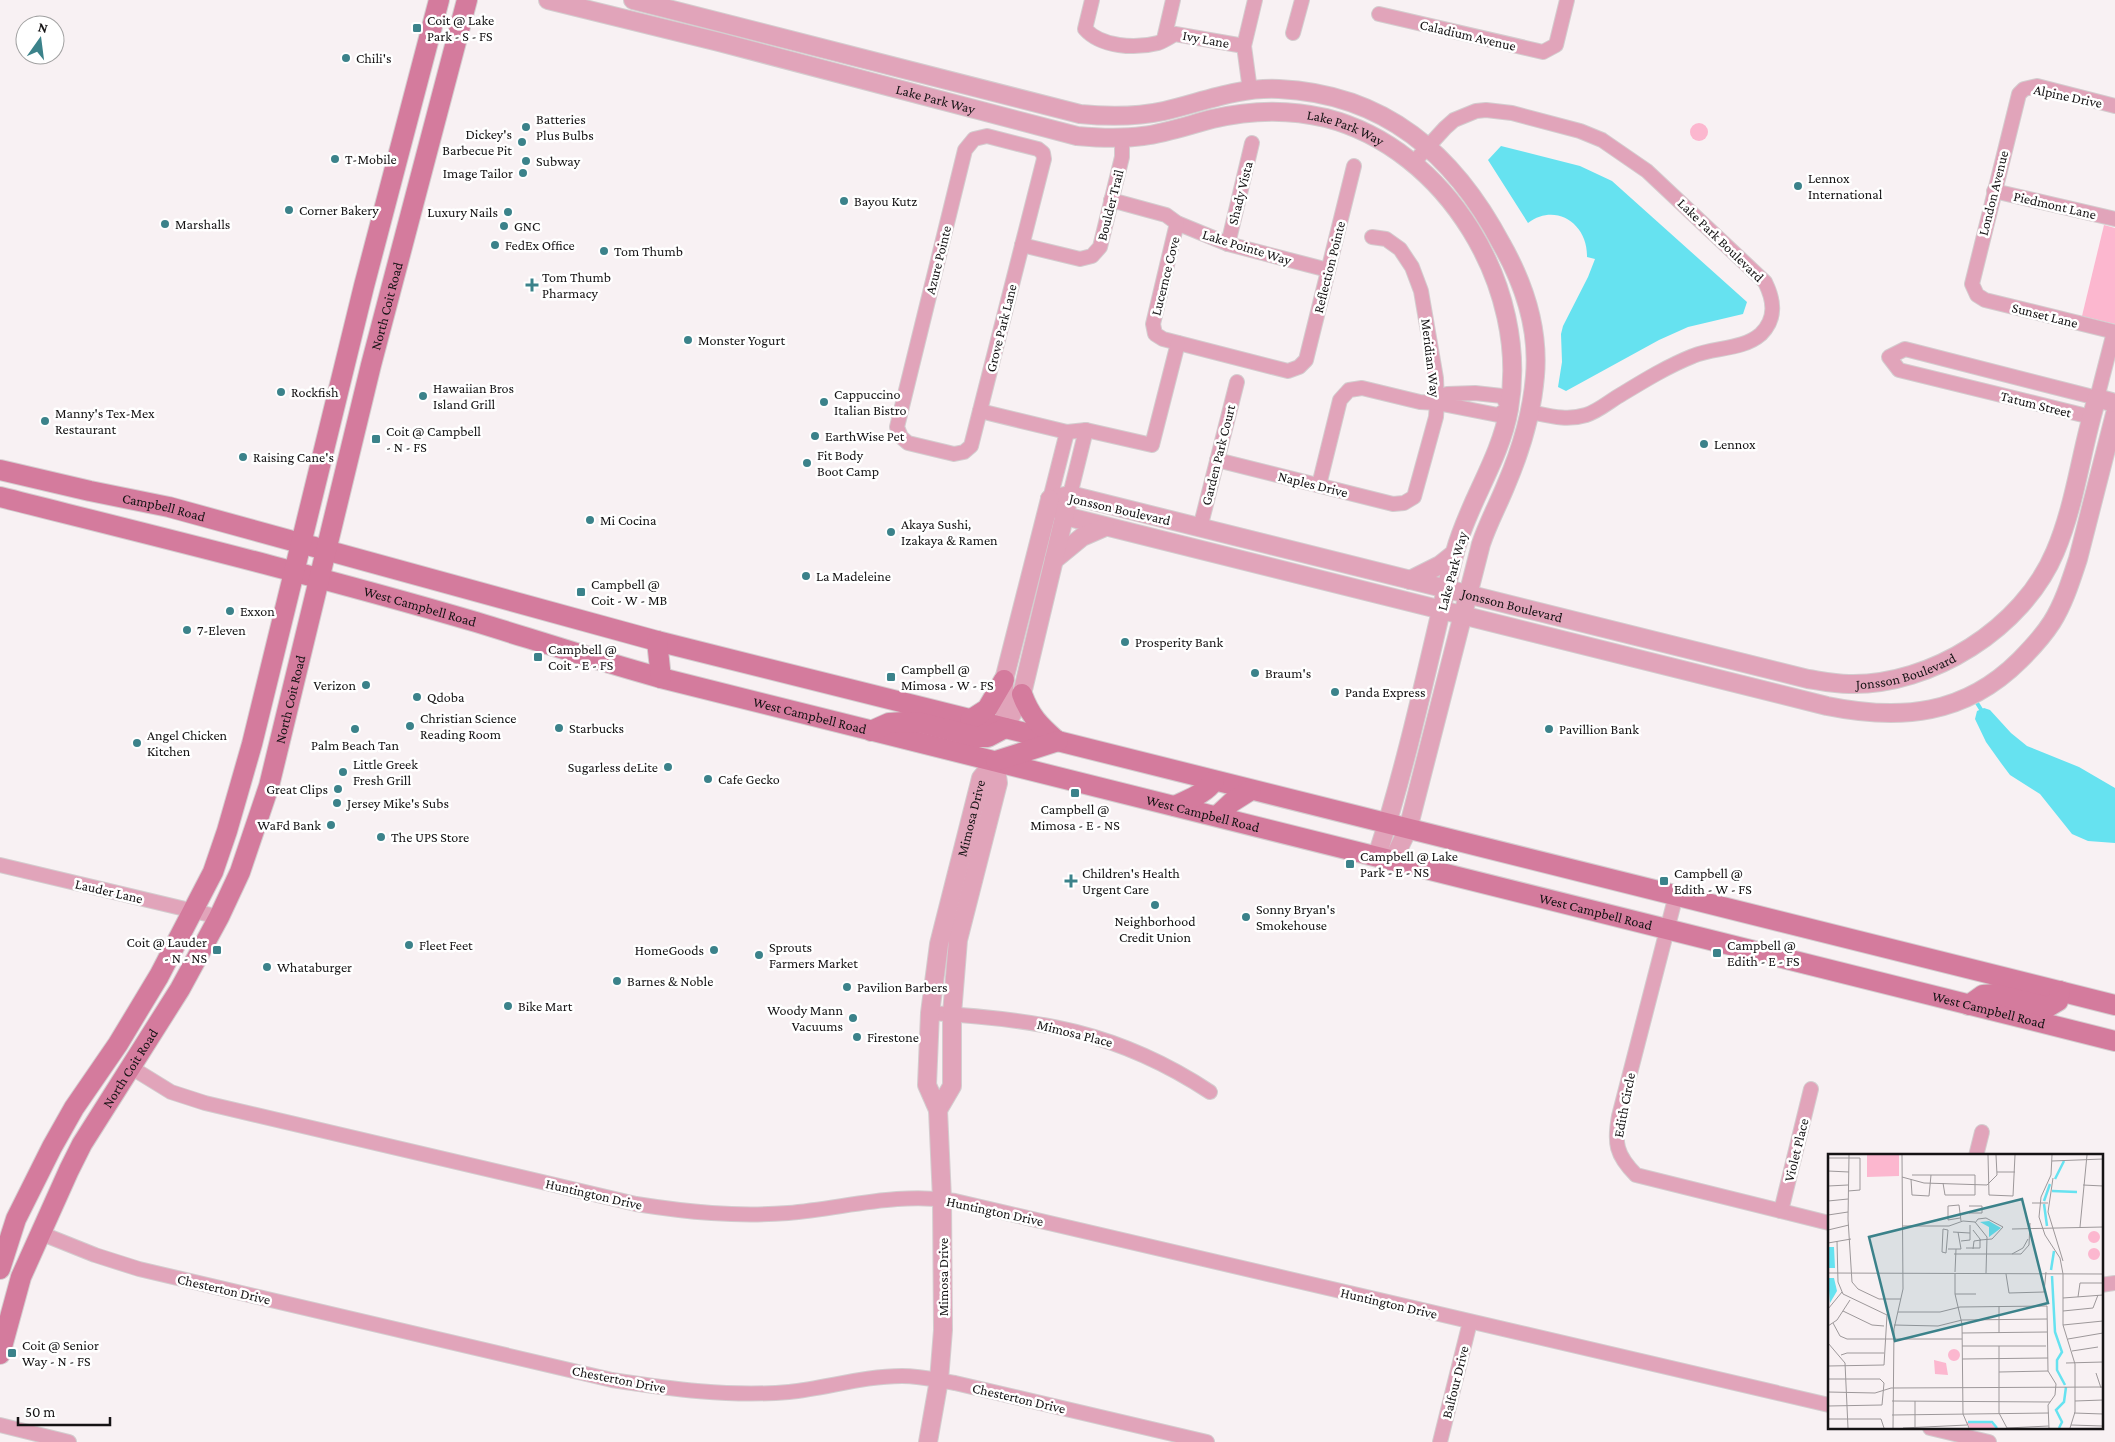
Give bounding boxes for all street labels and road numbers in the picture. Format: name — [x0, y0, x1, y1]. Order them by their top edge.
street label: Caladium Avenue — [1418, 16, 1518, 54]
street label: Ivy Lane — [1181, 27, 1231, 51]
street label: Lake Park Way — [894, 81, 978, 117]
street label: Alpine Drive — [2032, 81, 2104, 111]
street label: Lake Park Way — [1306, 106, 1388, 149]
street label: London Avenue — [1975, 149, 2011, 237]
street label: Shady Vista — [1224, 159, 1256, 226]
street label: Boulder Trail — [1093, 167, 1127, 242]
street label: Piedmont Lane — [2012, 188, 2098, 222]
street label: Lake Park Boulevard — [1675, 195, 1768, 285]
street label: Reflection Pointe — [1310, 219, 1348, 315]
street label: Azure Pointe — [922, 224, 954, 296]
street label: Lake Pointe Way — [1201, 226, 1294, 268]
street label: Lucernce Cove — [1147, 235, 1183, 317]
street label: North Coit Road — [367, 260, 406, 352]
street label: Grove Park Lane — [982, 282, 1020, 374]
street label: Sunset Lane — [2010, 299, 2080, 331]
street label: Meridian Way — [1418, 318, 1444, 399]
street label: Tatum Street — [1999, 387, 2073, 421]
street label: Garden Park Court — [1198, 403, 1238, 507]
street label: Naples Drive — [1276, 468, 1350, 500]
street label: Jonsson Boulevard — [1066, 489, 1173, 529]
street label: Campbell Road — [121, 490, 208, 525]
street label: Lake Park Way — [1434, 529, 1470, 612]
street label: West Campbell Road — [362, 583, 479, 630]
street label: Jonsson Boulevard — [1458, 584, 1565, 626]
street label: Jonsson Boulevard — [1854, 649, 1959, 692]
street label: North Coit Road — [272, 653, 309, 745]
street label: West Campbell Road — [752, 693, 869, 737]
street label: Mimosa Drive — [953, 778, 988, 858]
street label: West Campbell Road — [1145, 791, 1262, 835]
street label: Lauder Lane — [74, 875, 144, 907]
street label: West Campbell Road — [1538, 890, 1655, 933]
street label: West Campbell Road — [1930, 988, 2048, 1031]
street label: Mimosa Place — [1036, 1016, 1114, 1050]
street label: North Coit Road — [99, 1025, 161, 1111]
street label: Edith Circle — [1610, 1071, 1638, 1139]
street label: Violet Place — [1780, 1117, 1812, 1183]
street label: Huntington Drive — [544, 1175, 644, 1213]
street label: Huntington Drive — [945, 1193, 1045, 1229]
street label: Mimosa Drive — [935, 1238, 951, 1316]
street label: Chesterton Drive — [176, 1271, 272, 1307]
street label: Huntington Drive — [1339, 1284, 1439, 1322]
street label: Balfour Drive — [1438, 1344, 1472, 1420]
street label: Chesterton Drive — [571, 1362, 667, 1396]
street label: Chesterton Drive — [971, 1380, 1067, 1416]

